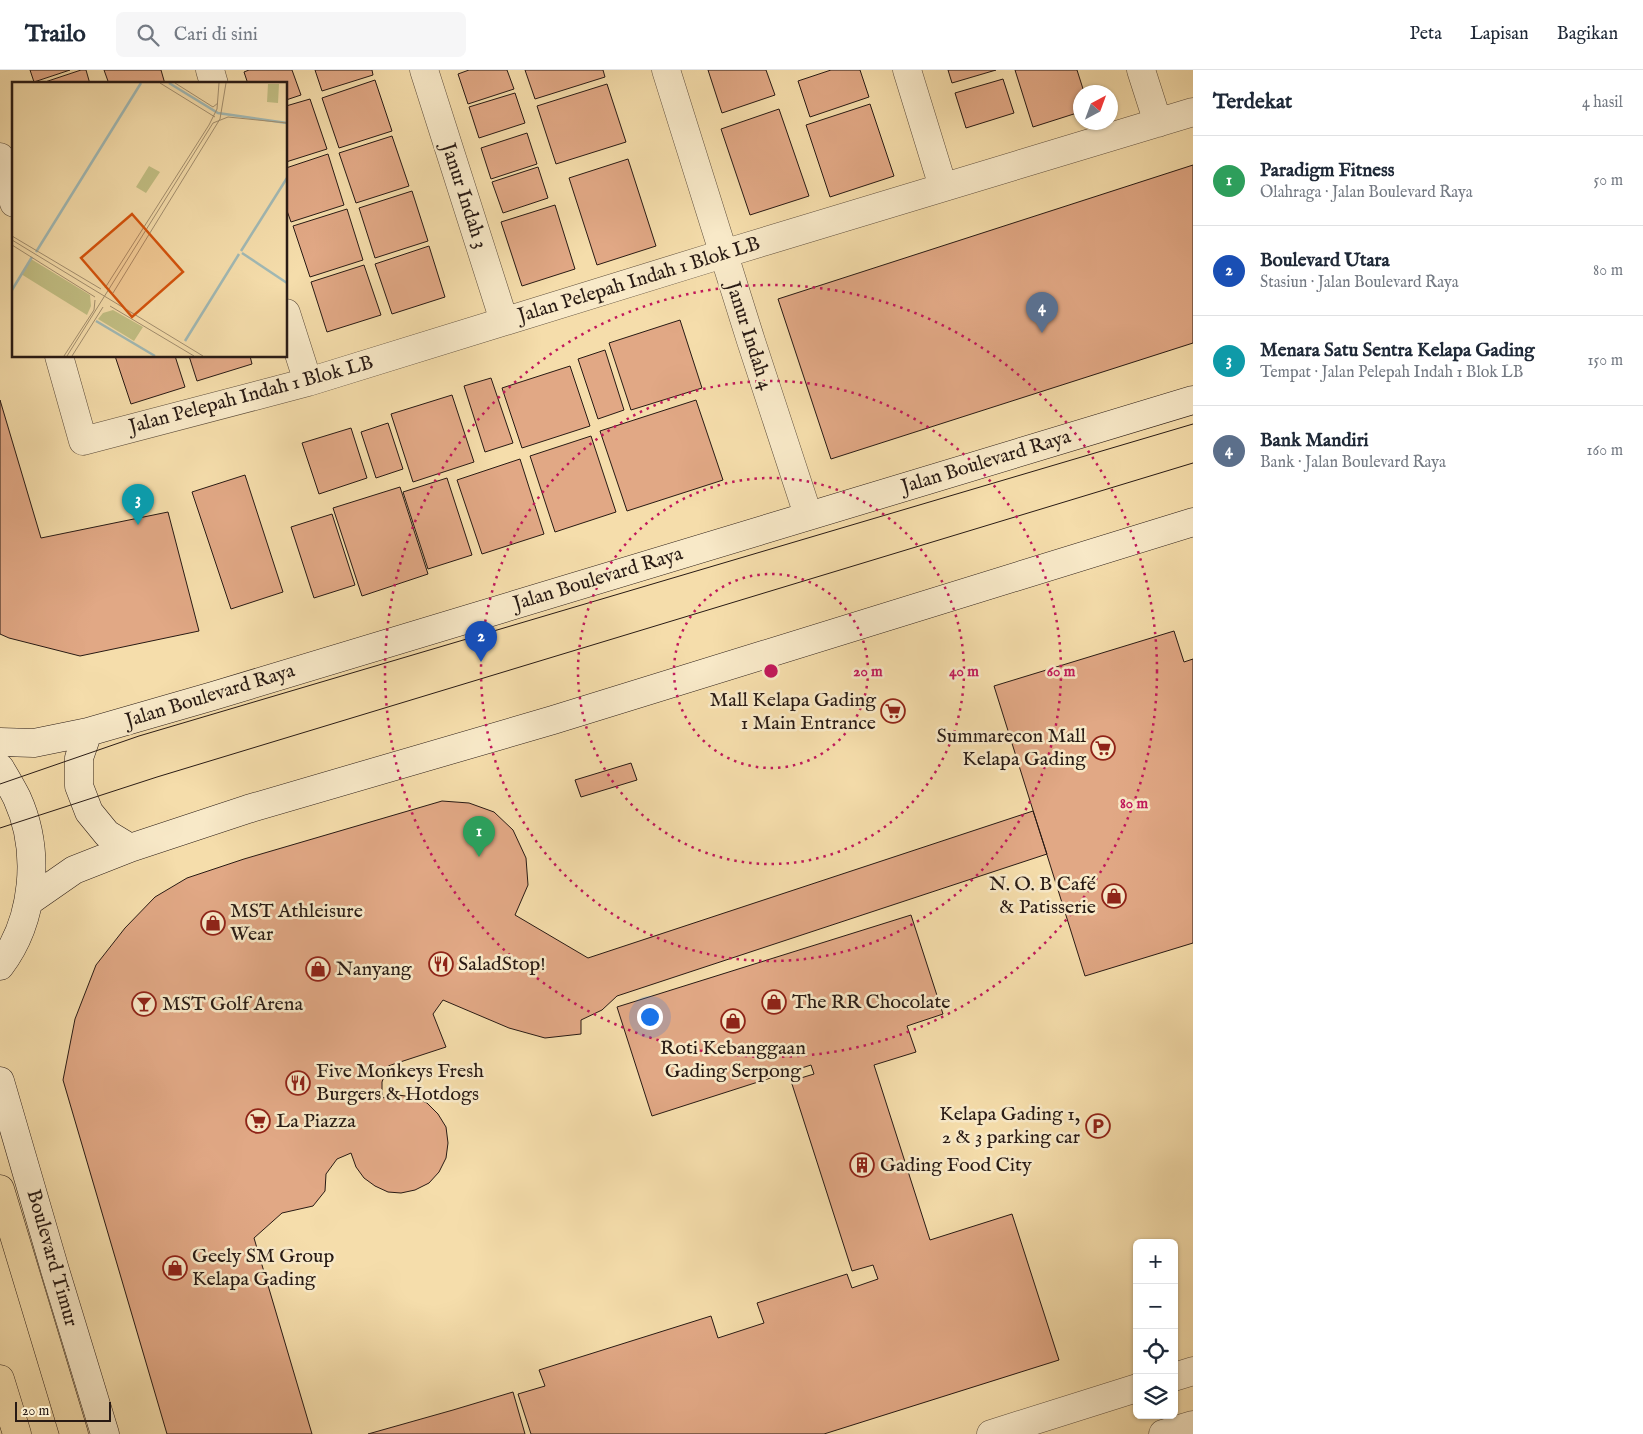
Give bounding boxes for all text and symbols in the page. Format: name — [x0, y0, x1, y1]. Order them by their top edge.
search box — [116, 12, 466, 57]
text: Trailo — [25, 19, 86, 50]
icon: search — [134, 21, 162, 49]
text: Cari di sini — [174, 23, 258, 47]
text: Peta — [1410, 23, 1442, 46]
text: Lapisan — [1470, 23, 1529, 46]
text: Bagikan — [1557, 23, 1618, 46]
inset map — [12, 82, 288, 358]
north arrow — [1073, 85, 1118, 130]
text: Terdekat — [1213, 89, 1292, 116]
text: 4 hasil — [1582, 93, 1623, 113]
street label: Janur Indah 3 — [435, 138, 493, 252]
text: Paradigm Fitness — [1260, 159, 1394, 183]
text: 1 — [1226, 171, 1232, 191]
text: 50 m — [1594, 171, 1623, 191]
text: Olahraga · Jalan Boulevard Raya — [1260, 183, 1473, 203]
street label: Jalan Pelepah Indah 1 Blok LB — [513, 231, 763, 329]
text: Boulevard Utara — [1260, 249, 1390, 273]
text: 2 — [1225, 261, 1233, 281]
text: 80 m — [1593, 261, 1623, 281]
text: Stasiun · Jalan Boulevard Raya — [1260, 273, 1459, 293]
street label: Janur Indah 4 — [719, 277, 778, 393]
pin: 4 — [1026, 292, 1058, 333]
text: Menara Satu Sentra Kelapa Gading — [1260, 339, 1534, 363]
street label: Jalan Pelepah Indah 1 Blok LB — [124, 350, 376, 440]
text: 3 — [1226, 351, 1232, 371]
text: 150 m — [1588, 351, 1623, 371]
text: Tempat · Jalan Pelepah Indah 1 Blok LB — [1260, 363, 1523, 383]
street label: Jalan Boulevard Raya — [896, 424, 1074, 500]
text: Bank Mandiri — [1260, 429, 1369, 453]
text: 4 — [1225, 441, 1233, 461]
text: 160 m — [1587, 441, 1623, 461]
text: Bank · Jalan Boulevard Raya — [1260, 453, 1446, 473]
pin: 3 — [122, 484, 154, 525]
street label: Jalan Boulevard Raya — [508, 541, 686, 617]
pin: 2 — [465, 621, 497, 662]
street label: Jalan Boulevard Raya — [120, 658, 298, 734]
centre of rings — [762, 662, 780, 680]
text: 20 m — [853, 662, 883, 681]
text: 40 m — [949, 662, 979, 681]
text: 60 m — [1047, 662, 1076, 681]
place label: Mall Kelapa Gading 1 Main Entrance — [710, 688, 877, 736]
supermarket icon: Mall Kelapa Gading 1 Main Entrance — [880, 698, 906, 724]
place label: Summarecon Mall Kelapa Gading — [937, 724, 1087, 772]
supermarket icon: Summarecon Mall Kelapa Gading — [1090, 735, 1116, 761]
text: 80 m — [1120, 794, 1148, 813]
pin: 1 — [463, 816, 495, 857]
place label: N. O. B Café & Patisserie — [989, 872, 1096, 920]
shop icon: N. O. B Café & Patisserie — [1101, 883, 1127, 909]
place label: MST Athleisure Wear — [230, 899, 363, 947]
shop icon: MST Athleisure Wear — [200, 910, 226, 936]
restaurant icon: SaladStop! — [428, 951, 454, 977]
place label: SaladStop! — [458, 952, 546, 977]
shop icon: Nanyang — [305, 956, 331, 982]
place label: Nanyang — [336, 957, 413, 982]
shop icon: The RR Chocolate — [761, 989, 787, 1015]
place label: The RR Chocolate — [792, 990, 950, 1015]
bar icon: MST Golf Arena — [131, 991, 157, 1017]
place label: MST Golf Arena — [162, 992, 303, 1017]
your location — [637, 1004, 663, 1030]
shop icon: Roti Kebanggaan Gading Serpong — [720, 1008, 746, 1034]
place label: Roti Kebanggaan Gading Serpong — [660, 1036, 806, 1084]
place label: Five Monkeys Fresh Burgers & Hotdogs — [316, 1059, 484, 1107]
restaurant icon: Five Monkeys Fresh Burgers & Hotdogs — [285, 1070, 311, 1096]
place label: Kelapa Gading 1, 2 & 3 parking car — [939, 1102, 1081, 1150]
supermarket icon: La Piazza — [245, 1108, 271, 1134]
place label: La Piazza — [276, 1109, 356, 1134]
parking icon: Kelapa Gading 1, 2 & 3 parking car — [1085, 1113, 1111, 1139]
building icon: Gading Food City — [849, 1152, 875, 1178]
place label: Gading Food City — [880, 1153, 1032, 1178]
street label: Boulevard Timur — [20, 1186, 84, 1330]
map controls — [1133, 1239, 1178, 1419]
button: + — [1133, 1239, 1178, 1284]
place label: Geely SM Group Kelapa Gading — [192, 1244, 334, 1292]
shop icon: Geely SM Group Kelapa Gading — [162, 1255, 188, 1281]
button: − — [1133, 1284, 1178, 1329]
button: locate — [1133, 1329, 1178, 1374]
button: layers — [1133, 1374, 1178, 1419]
scale bar — [15, 1399, 111, 1422]
text: 20 m — [22, 1402, 49, 1420]

